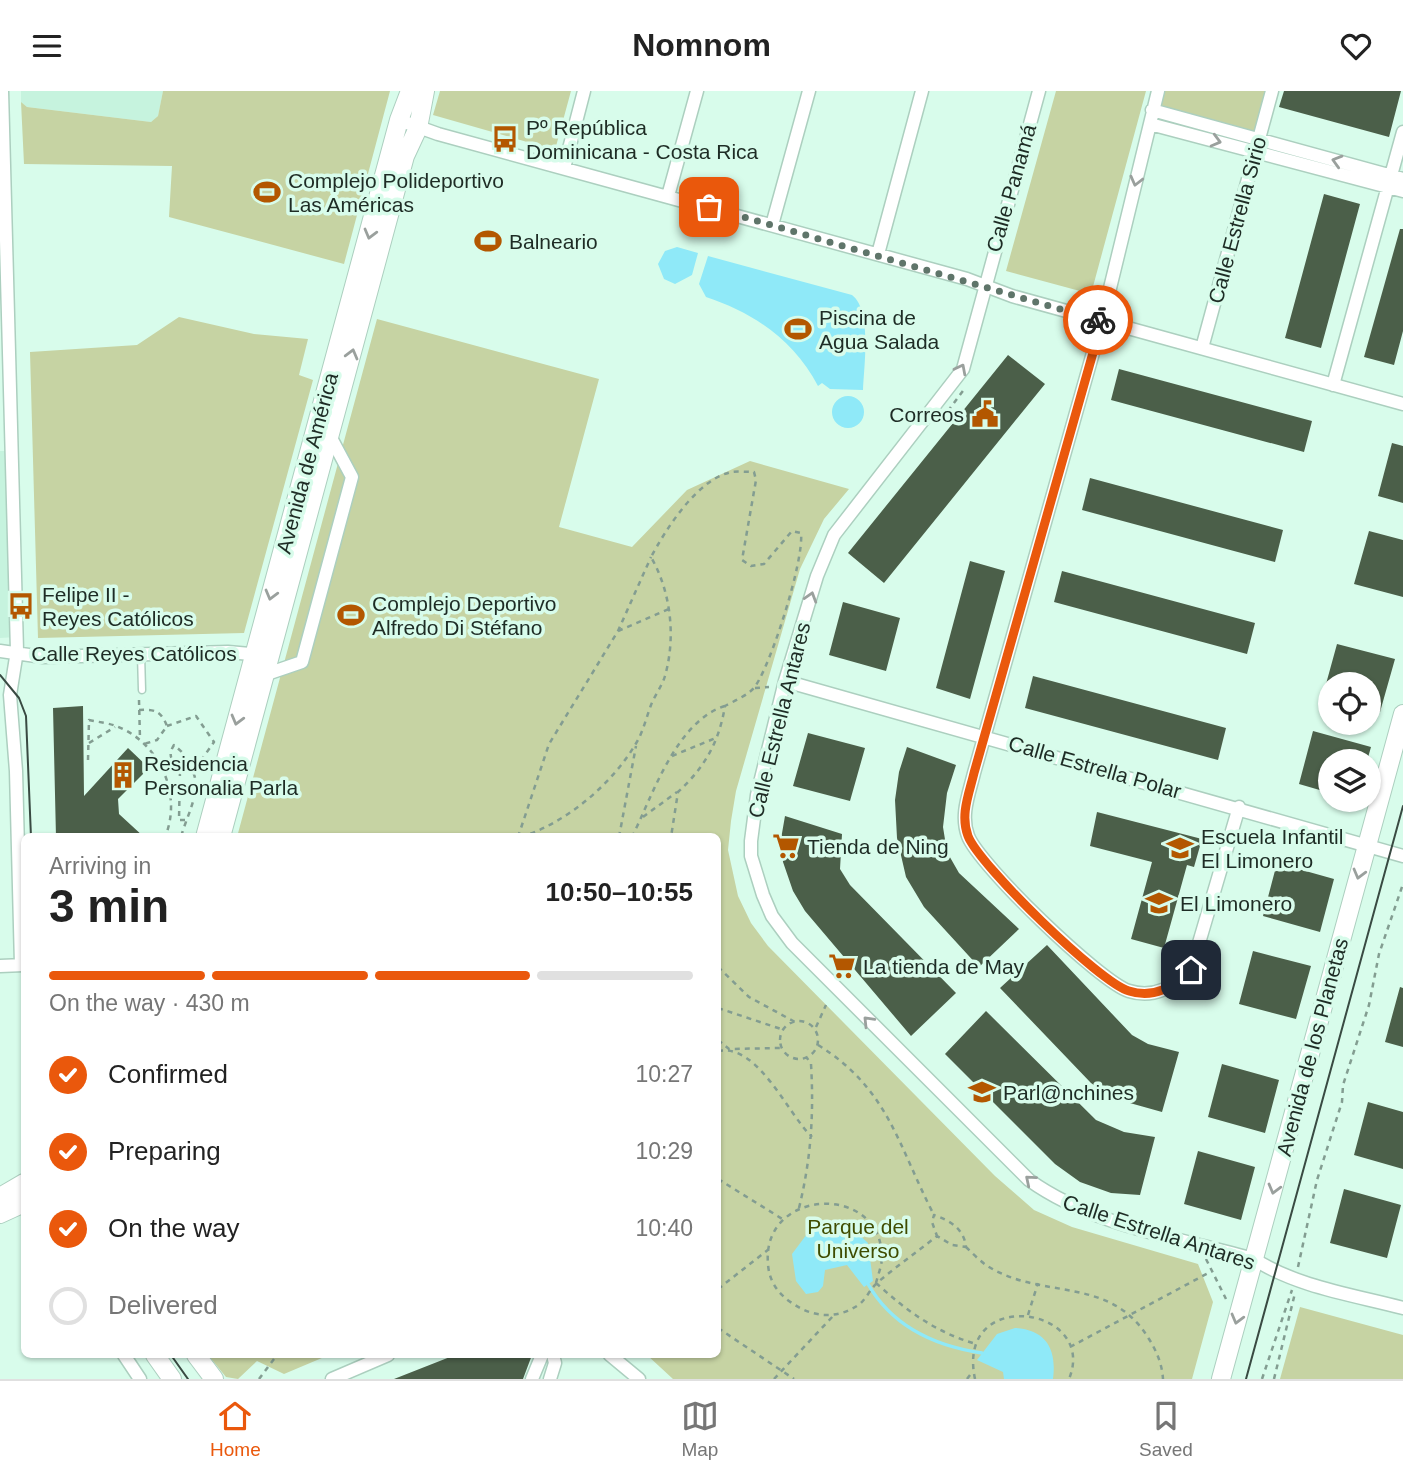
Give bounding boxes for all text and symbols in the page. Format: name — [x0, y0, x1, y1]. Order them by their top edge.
icon: menu — [28, 27, 66, 65]
text: Nomnom — [632, 27, 771, 63]
icon: heart — [1337, 27, 1375, 65]
place label: Pº República Dominicana - Costa Rica — [526, 116, 759, 163]
street label: Calle Panamá — [982, 121, 1040, 255]
bus stop icon: Pº República Dominicana - Costa Rica — [490, 124, 520, 154]
one-way arrow — [1210, 133, 1222, 147]
street label: Calle Estrella Sirio — [1204, 134, 1270, 306]
one-way arrow — [1332, 154, 1344, 169]
place label: Complejo Polideportivo Las Américas — [288, 169, 504, 216]
one-way arrow — [1130, 175, 1144, 187]
sports icon: Complejo Polideportivo Las Américas — [252, 177, 282, 207]
pin — [679, 177, 739, 237]
icon: bag — [690, 188, 728, 226]
sports icon: Balneario — [473, 226, 503, 256]
one-way arrow — [364, 228, 378, 240]
place label: Balneario — [509, 230, 598, 253]
courier — [1063, 285, 1133, 355]
icon: bike — [1079, 301, 1117, 339]
place label: Piscina de Agua Salada — [819, 306, 940, 353]
sports icon: Piscina de Agua Salada — [783, 314, 813, 344]
one-way arrow — [344, 349, 358, 361]
one-way arrow — [953, 363, 967, 376]
street label: Avenida de América — [272, 370, 342, 556]
public building icon: Correos — [970, 399, 1000, 429]
place label: Correos — [889, 403, 964, 426]
place label: Felipe II - Reyes Católicos — [42, 583, 194, 630]
one-way arrow — [265, 589, 279, 601]
bus stop icon: Felipe II - Reyes Católicos — [6, 591, 36, 621]
one-way arrow — [802, 591, 817, 603]
place label: Complejo Deportivo Alfredo Di Stéfano — [372, 592, 556, 639]
sports icon: Complejo Deportivo Alfredo Di Stéfano — [336, 600, 366, 630]
street label: Calle Estrella Antares — [744, 620, 814, 820]
street label: Calle Reyes Católicos — [31, 642, 237, 665]
map controls — [1318, 672, 1381, 812]
button: locate — [1318, 672, 1381, 735]
one-way arrow — [231, 714, 245, 726]
street label: Calle Estrella Polar — [1006, 731, 1184, 803]
button: layers — [1318, 749, 1381, 812]
place label: Residencia Personalia Parla — [144, 752, 298, 799]
building icon: Residencia Personalia Parla — [108, 760, 138, 790]
place label: Escuela Infantil El Limonero — [1201, 825, 1343, 872]
supermarket icon: Tienda de Ning — [771, 831, 801, 861]
school or university icon: Escuela Infantil El Limonero — [1165, 833, 1195, 863]
place label: Tienda de Ning — [807, 835, 949, 858]
text: Arriving in — [49, 853, 151, 879]
one-way arrow — [1353, 868, 1367, 880]
text: 10:50–10:55 — [546, 877, 693, 907]
text: 3 min — [49, 880, 169, 932]
school or university icon: El Limonero — [1144, 888, 1174, 918]
place label: El Limonero — [1180, 892, 1292, 915]
street label: Avenida de los Planetas — [1272, 935, 1352, 1159]
pin — [1161, 940, 1221, 1000]
supermarket icon: La tienda de May — [827, 951, 857, 981]
icon: home — [1172, 951, 1210, 989]
place label: La tienda de May — [863, 955, 1025, 978]
text: On the way · 430 m — [49, 990, 250, 1016]
one-way arrow — [863, 1016, 876, 1029]
icon: check — [49, 1056, 87, 1094]
text: Confirmed — [108, 1059, 228, 1089]
text: 10:27 — [635, 1061, 693, 1087]
school or university icon: Parl@nchines — [967, 1077, 997, 1107]
place label: Parl@nchines — [1003, 1081, 1134, 1104]
icon: check — [49, 1133, 87, 1171]
text: Preparing — [108, 1136, 221, 1166]
text: 10:29 — [635, 1138, 693, 1164]
one-way arrow — [1026, 1176, 1039, 1188]
one-way arrow — [1267, 1182, 1282, 1194]
street label: Calle Estrella Antares — [1060, 1190, 1258, 1274]
icon: check — [49, 1210, 87, 1248]
text: On the way — [108, 1213, 240, 1243]
text: 10:40 — [635, 1215, 693, 1241]
park label: Parque del Universo — [807, 1215, 909, 1262]
text: Delivered — [108, 1290, 218, 1320]
one-way arrow — [1231, 1313, 1245, 1325]
tab: Home — [210, 1397, 261, 1461]
tab: Map — [681, 1397, 719, 1461]
tab: Saved — [1139, 1397, 1193, 1461]

